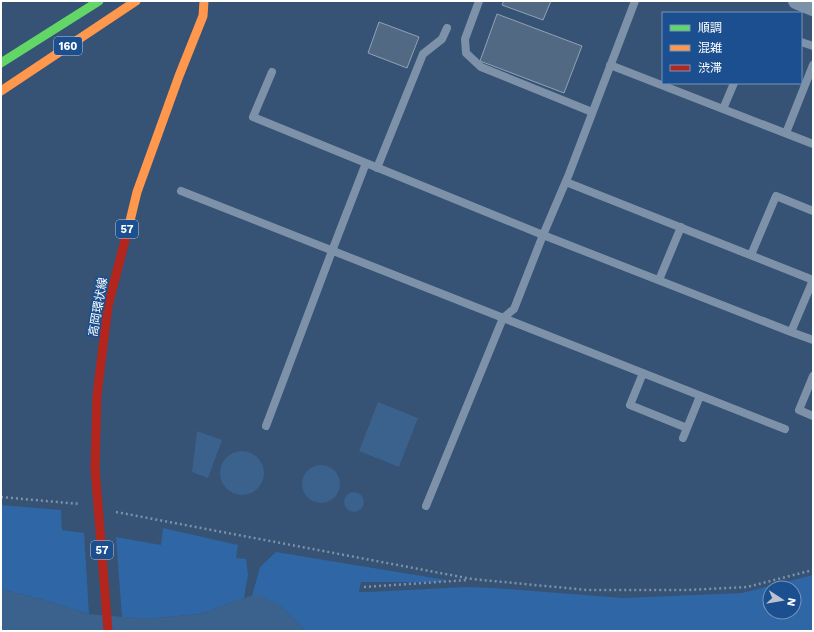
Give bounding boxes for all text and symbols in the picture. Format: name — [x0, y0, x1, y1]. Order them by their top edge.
legend — [662, 12, 802, 84]
text: 順調 — [698, 21, 722, 35]
road number: 160 — [54, 37, 82, 55]
text: 混雑 — [698, 41, 722, 55]
text: 渋滞 — [698, 61, 722, 75]
road number: 57 — [116, 220, 138, 238]
street label: 高岡環状線 — [86, 276, 110, 338]
road number: 57 — [91, 541, 113, 559]
north arrow — [762, 580, 802, 620]
text: N — [784, 597, 798, 607]

